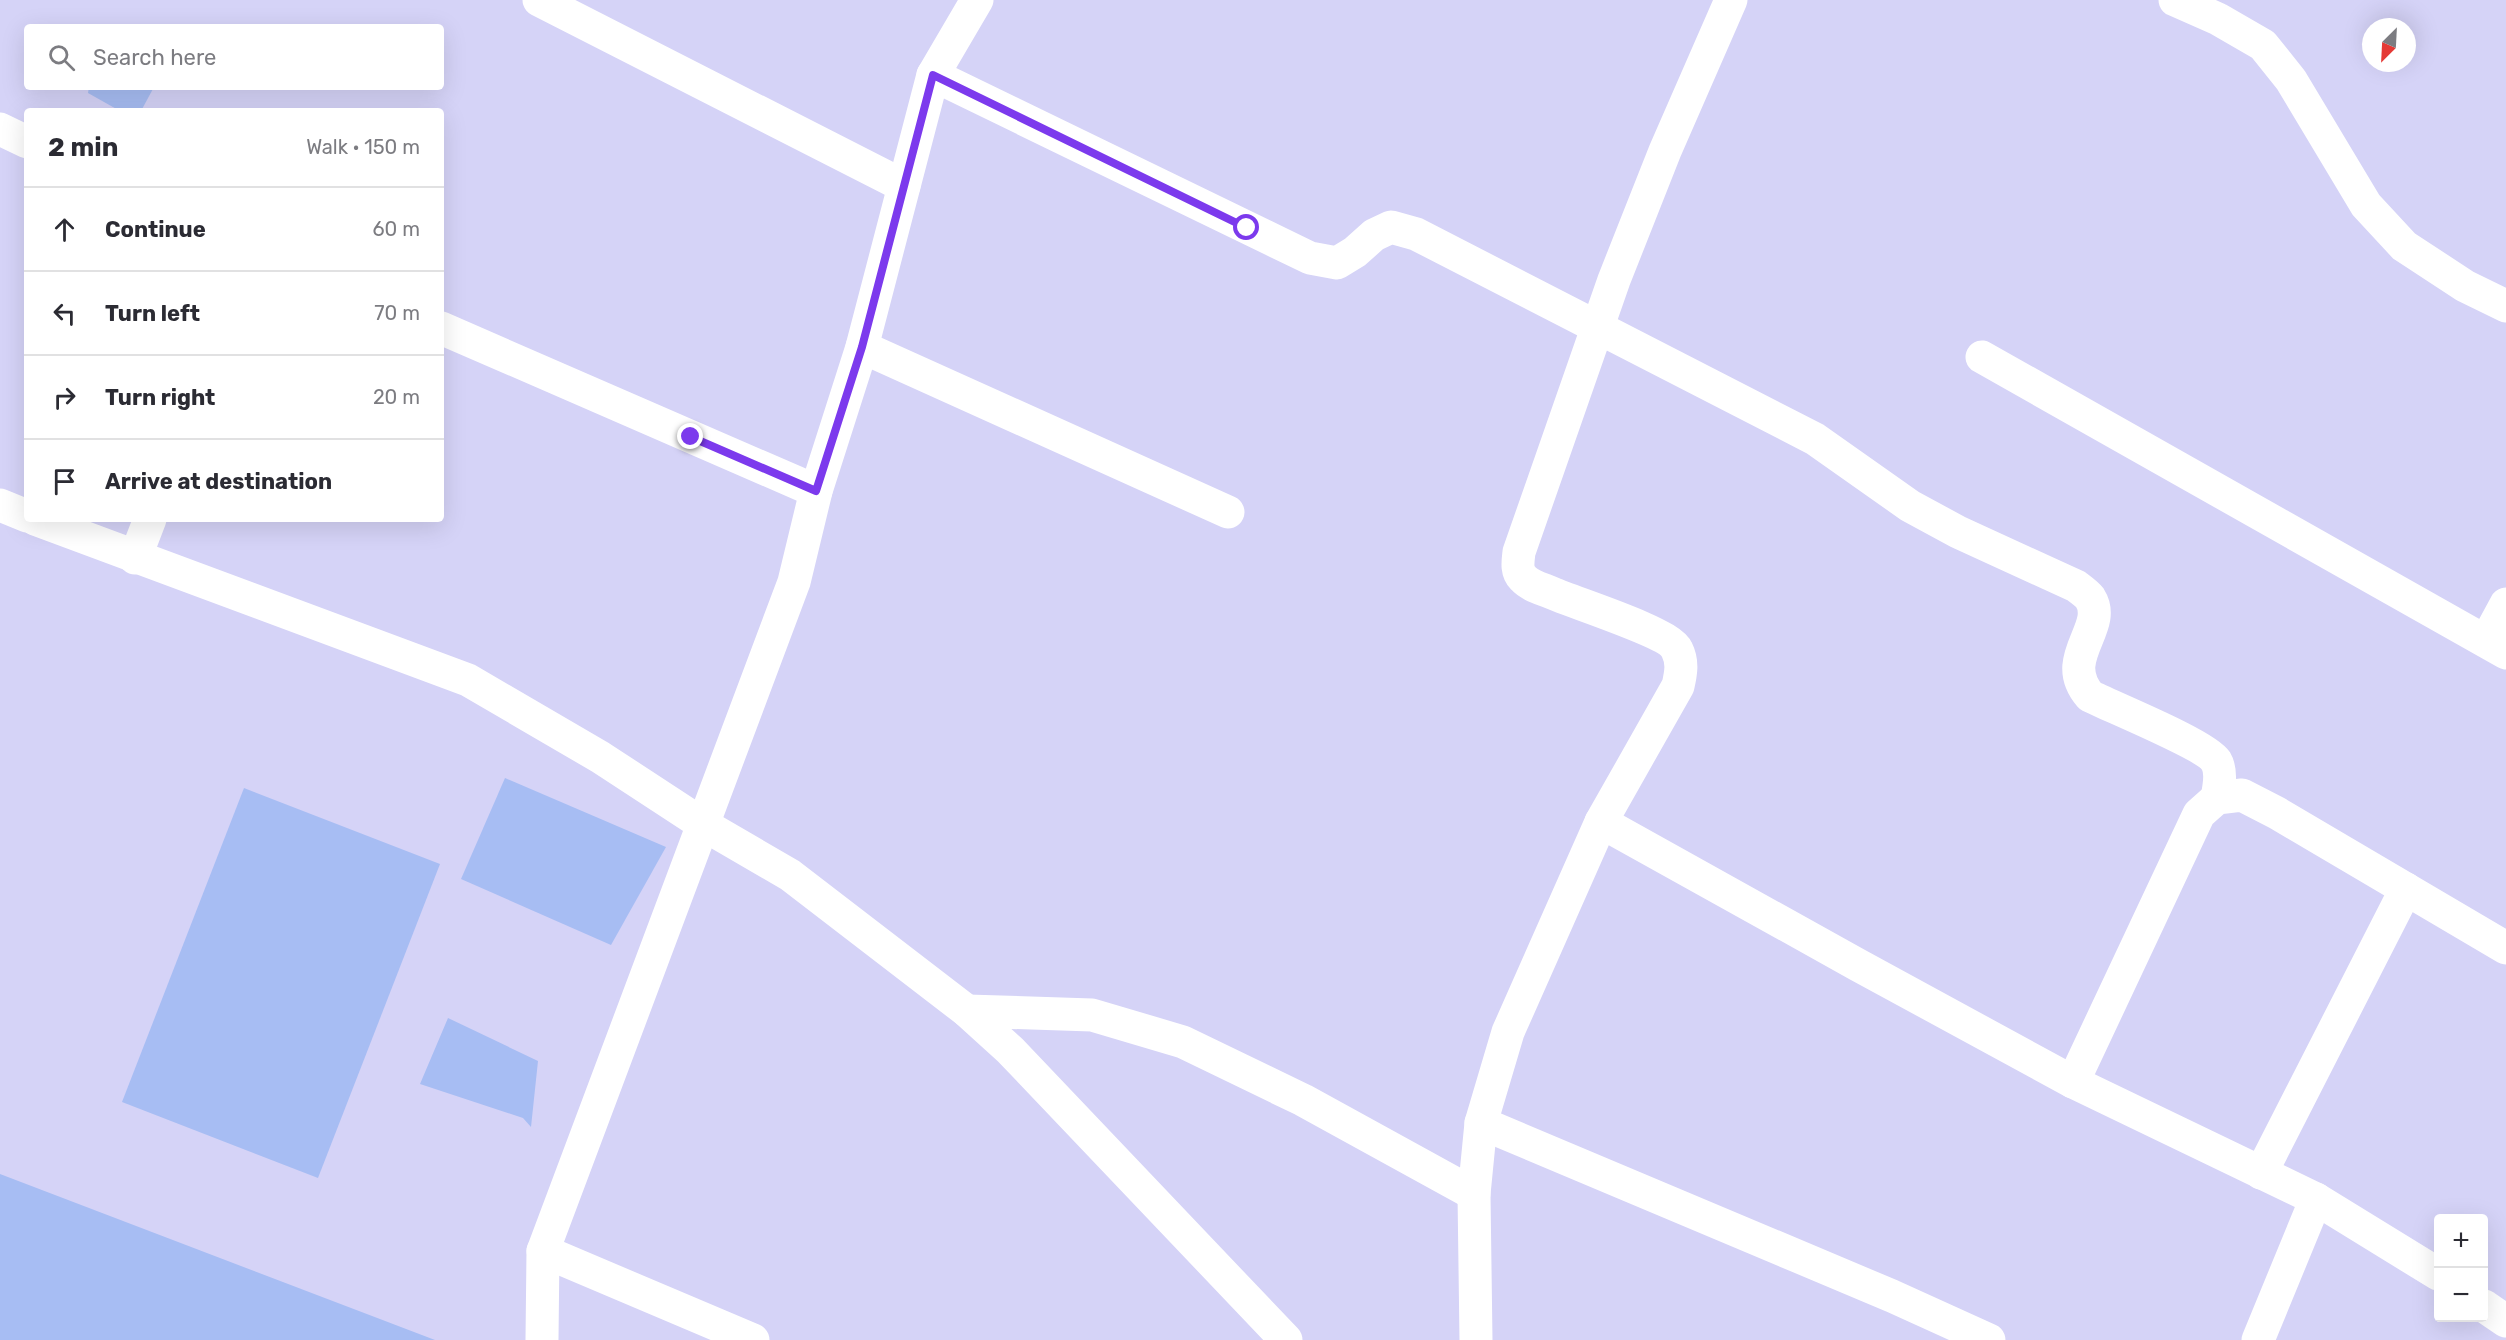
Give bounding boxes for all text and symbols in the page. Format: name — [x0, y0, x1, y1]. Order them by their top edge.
north arrow — [2362, 18, 2416, 72]
search box — [24, 24, 444, 90]
icon: search — [45, 41, 78, 74]
text: Search here — [93, 44, 216, 71]
text: 2 min — [48, 132, 118, 163]
text: Walk · 150 m — [306, 135, 420, 159]
icon: ahead — [48, 213, 81, 246]
route start — [1233, 214, 1259, 240]
text: Continue — [105, 216, 206, 243]
text: 60 m — [373, 217, 420, 241]
icon: left — [48, 297, 81, 330]
text: Turn left — [105, 300, 200, 327]
text: 70 m — [374, 301, 420, 325]
icon: right — [48, 381, 81, 414]
text: Turn right — [105, 384, 215, 411]
text: 20 m — [373, 385, 420, 409]
route end — [677, 423, 703, 449]
icon: arrive — [48, 465, 81, 498]
text: Arrive at destination — [105, 468, 332, 495]
map controls — [2434, 1214, 2488, 1322]
button: + — [2434, 1214, 2488, 1268]
button: − — [2434, 1268, 2488, 1322]

